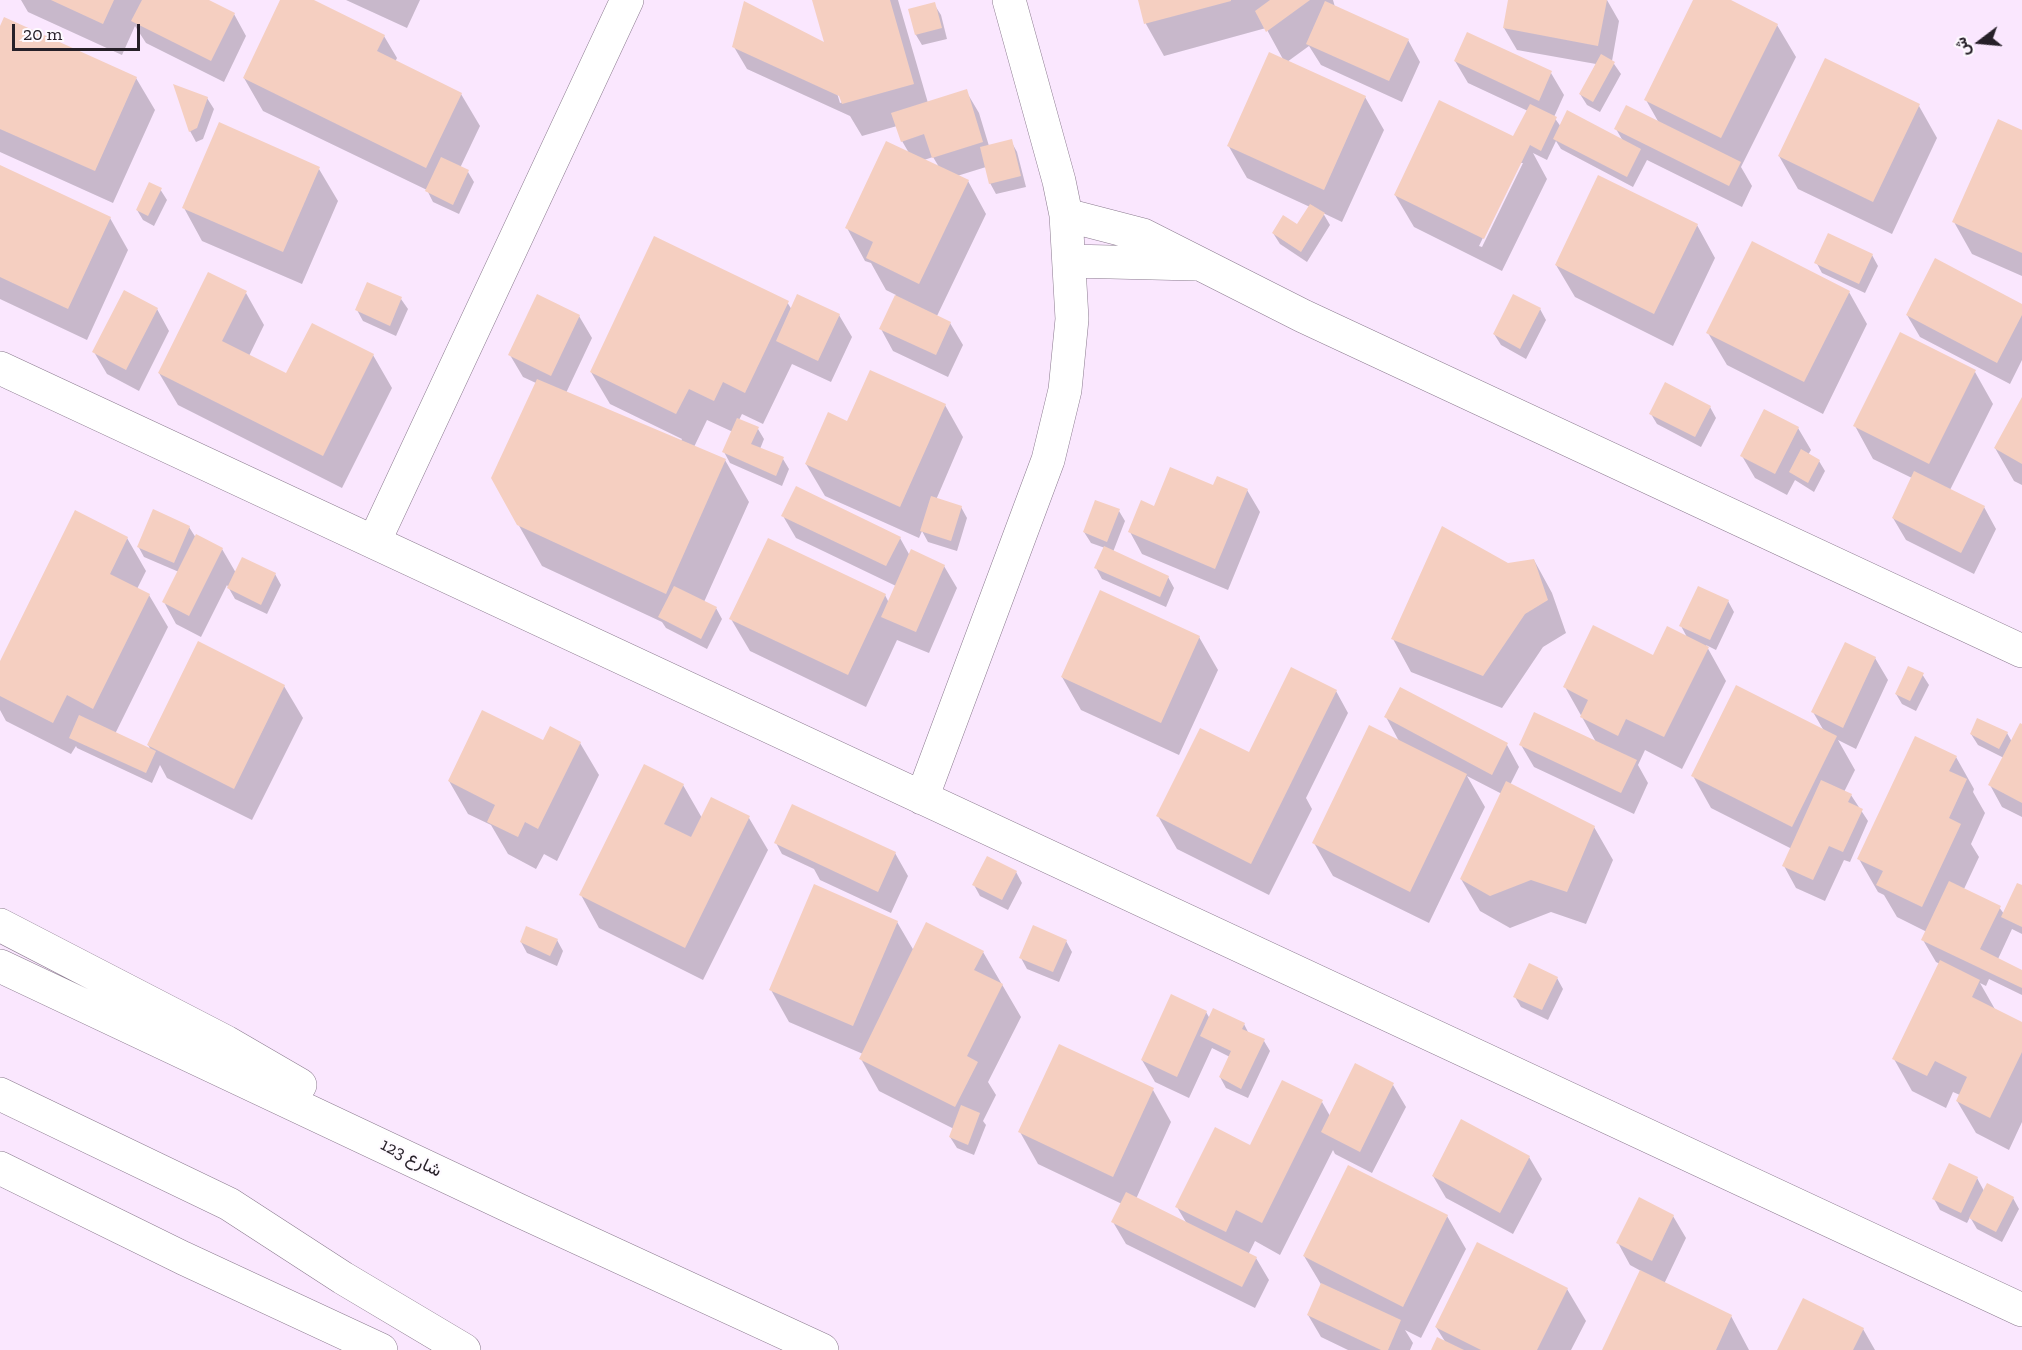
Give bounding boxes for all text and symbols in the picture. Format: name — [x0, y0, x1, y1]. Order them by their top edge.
scale bar — [15, 12, 142, 50]
north arrow — [1950, 12, 2010, 72]
text: 20 m — [23, 23, 62, 45]
text: ش — [1950, 35, 1974, 59]
street label: شارع 123 — [377, 1134, 445, 1182]

